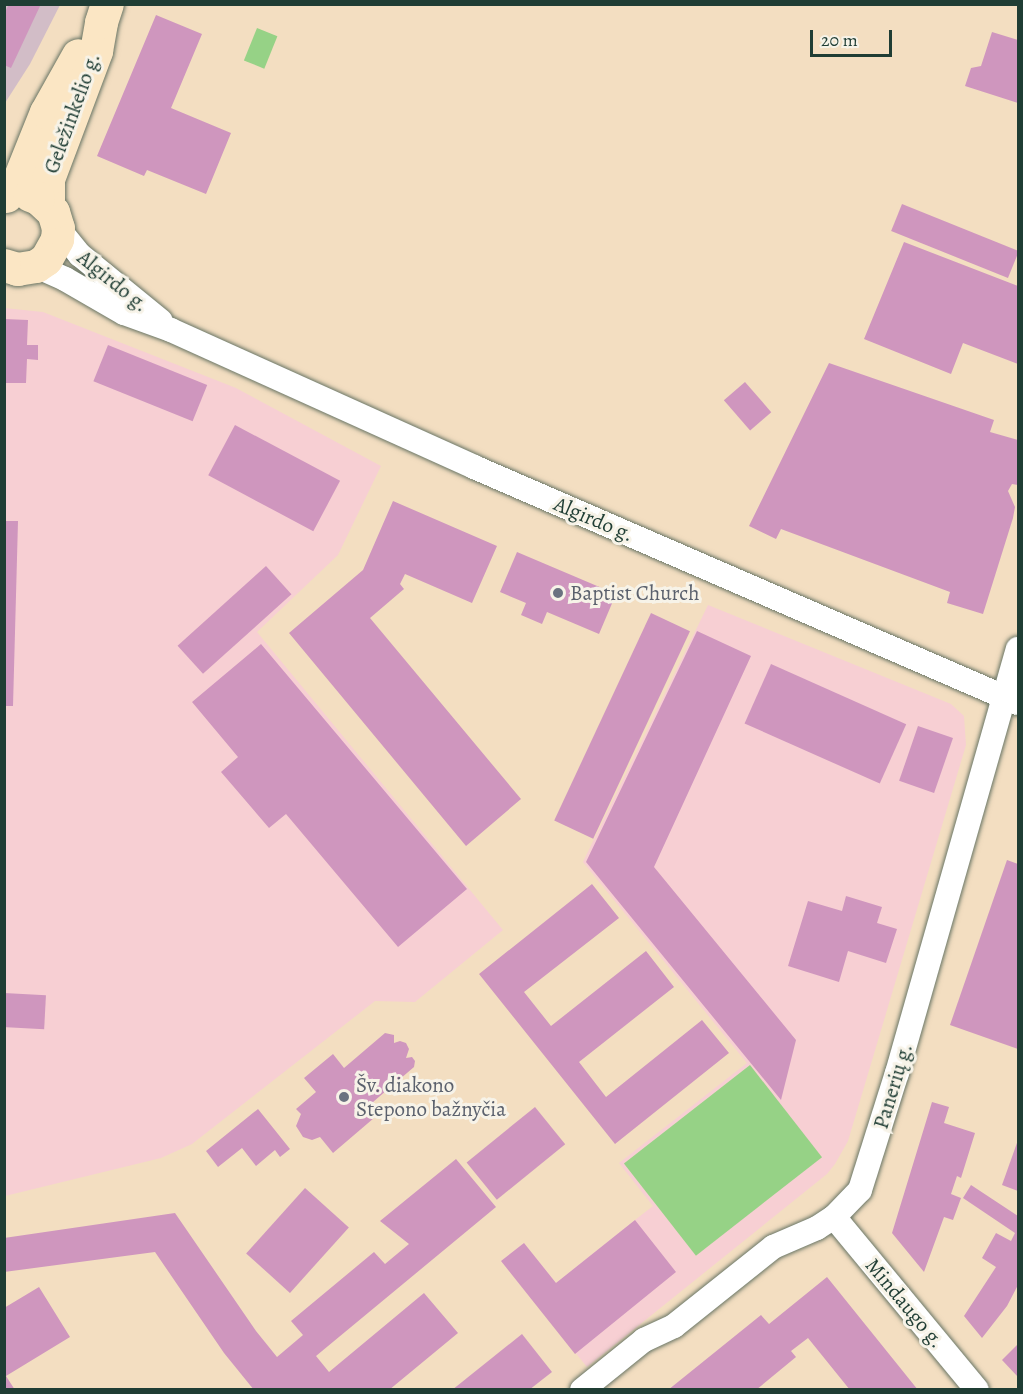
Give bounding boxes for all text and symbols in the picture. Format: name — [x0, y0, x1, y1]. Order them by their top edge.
scale bar — [813, 18, 896, 56]
text: 20 m — [821, 28, 858, 52]
street label: Geležinkelio g. — [39, 49, 105, 177]
street label: Algirdo g. — [72, 245, 154, 317]
street label: Algirdo g. — [550, 491, 638, 547]
place label: Baptist Church — [570, 580, 699, 606]
marker: Baptist Church — [551, 586, 565, 600]
street label: Panerių g. — [868, 1040, 918, 1132]
place label: Šv. diakono Stepono bažnyčia — [356, 1072, 506, 1122]
marker: Šv. diakono Stepono bažnyčia — [337, 1090, 351, 1104]
street label: Mindaugo g. — [860, 1253, 950, 1353]

